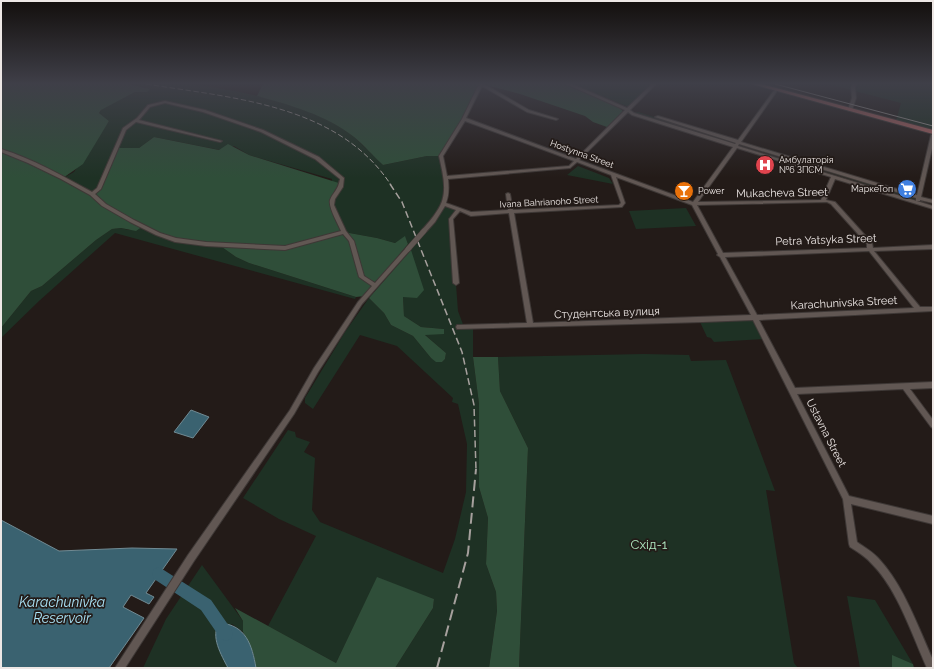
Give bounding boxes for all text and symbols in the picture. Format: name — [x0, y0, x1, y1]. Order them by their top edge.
street label: Hostynna Street — [549, 138, 615, 170]
hospital icon: Амбулаторія №6 ЗПСМ — [754, 154, 776, 176]
place label: Амбулаторія №6 ЗПСМ — [779, 155, 833, 175]
supermarket icon: МаркеТоп — [896, 178, 918, 200]
bar icon: Power — [673, 180, 695, 202]
place label: МаркеТоп — [851, 184, 893, 194]
place label: Power — [698, 186, 725, 196]
street label: Mukacheva Street — [736, 186, 828, 200]
street label: Ivana Bahrianoho Street — [499, 194, 599, 210]
street label: Petra Yatsyka Street — [775, 232, 877, 248]
street label: Karachunivska Street — [790, 294, 898, 312]
street label: Студентська вулиця — [554, 305, 660, 321]
street label: Ustavna Street — [803, 397, 849, 469]
park label: Схід-1 — [631, 537, 668, 552]
water label: Karachunivka Reservoir — [19, 594, 105, 626]

